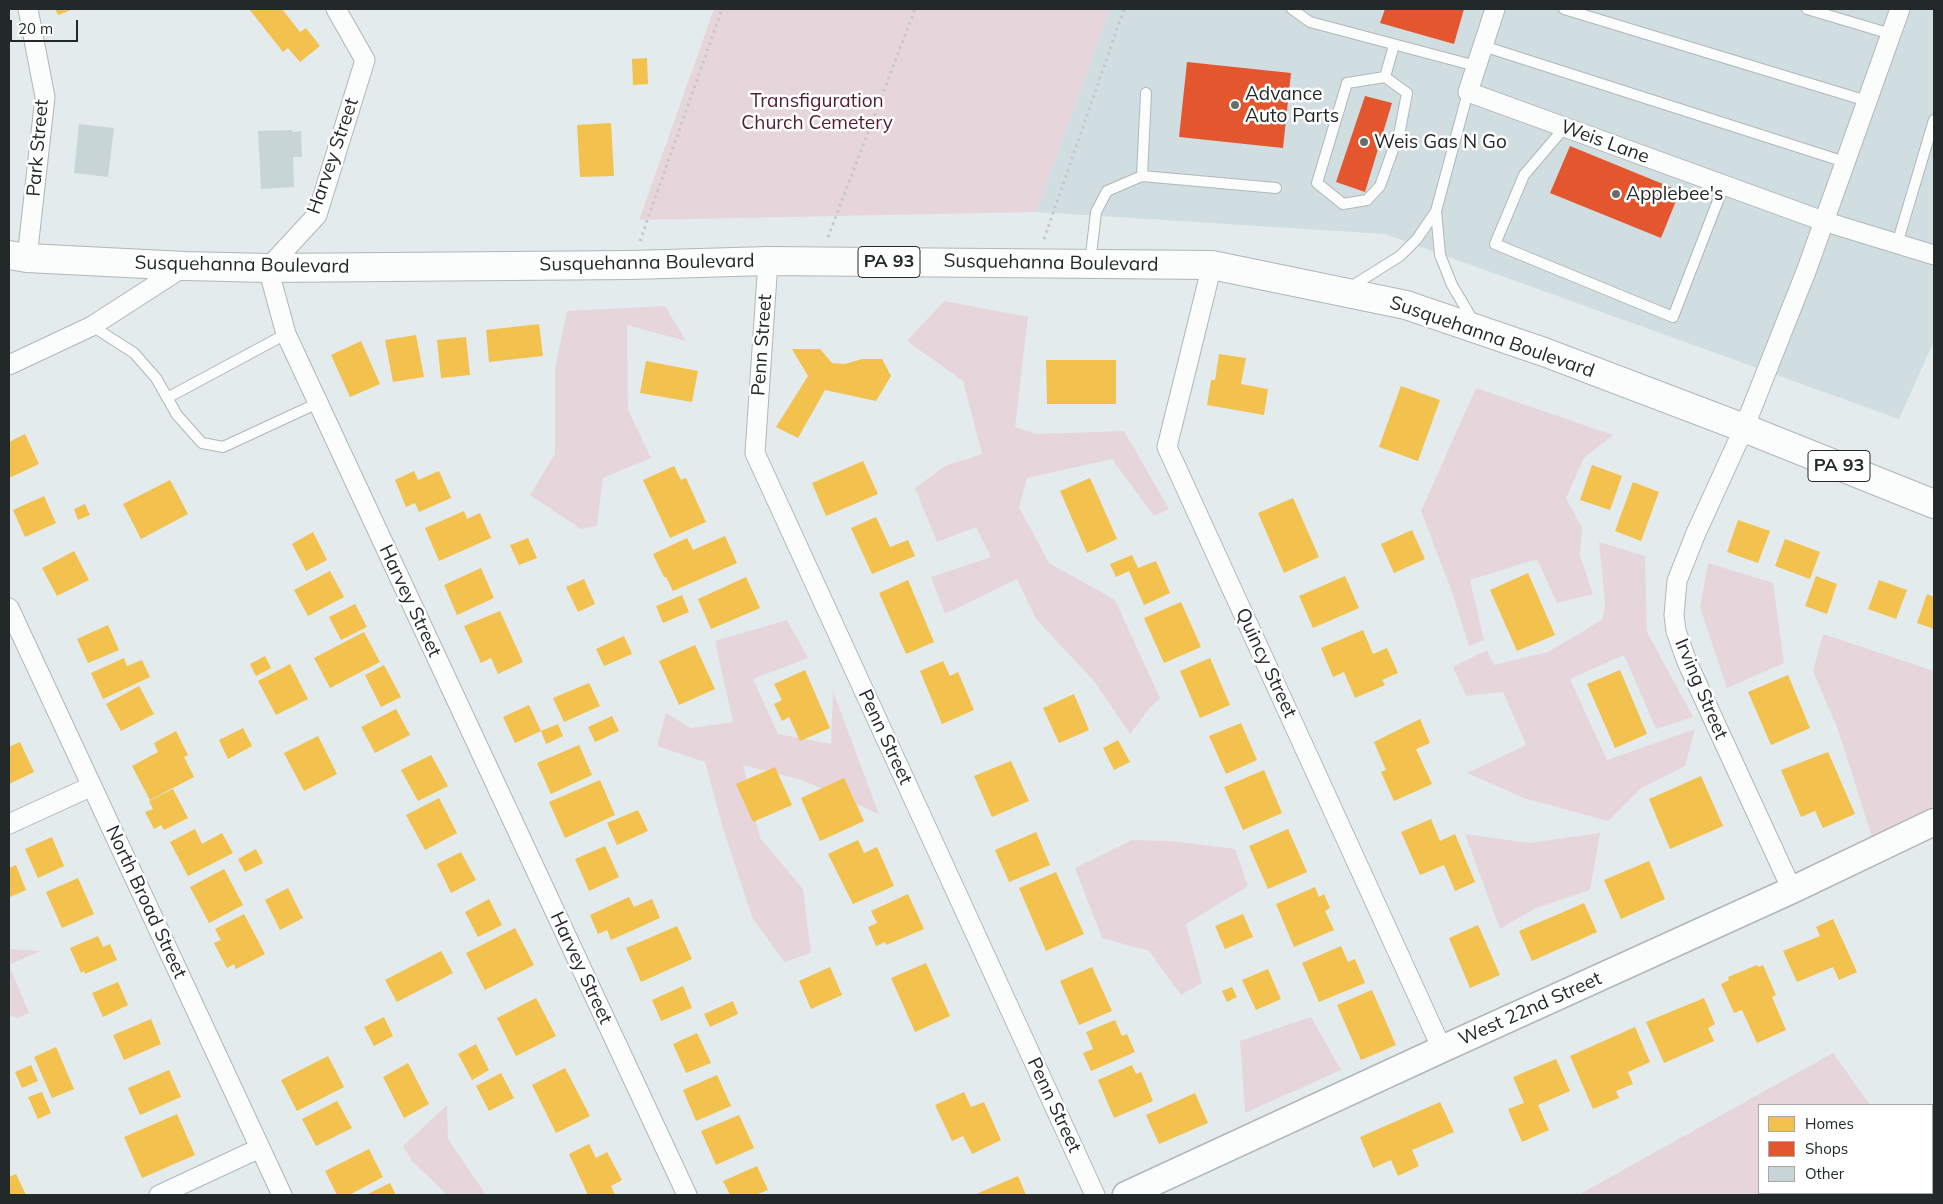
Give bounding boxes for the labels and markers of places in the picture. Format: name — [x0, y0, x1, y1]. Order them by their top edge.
place label: Advance Auto Parts — [1245, 83, 1339, 127]
marker: Advance Auto Parts — [1229, 99, 1241, 111]
place label: Weis Gas N Go — [1374, 131, 1507, 153]
marker: Weis Gas N Go — [1358, 136, 1370, 148]
place label: Applebee's — [1626, 183, 1723, 205]
marker: Applebee's — [1610, 188, 1622, 200]

